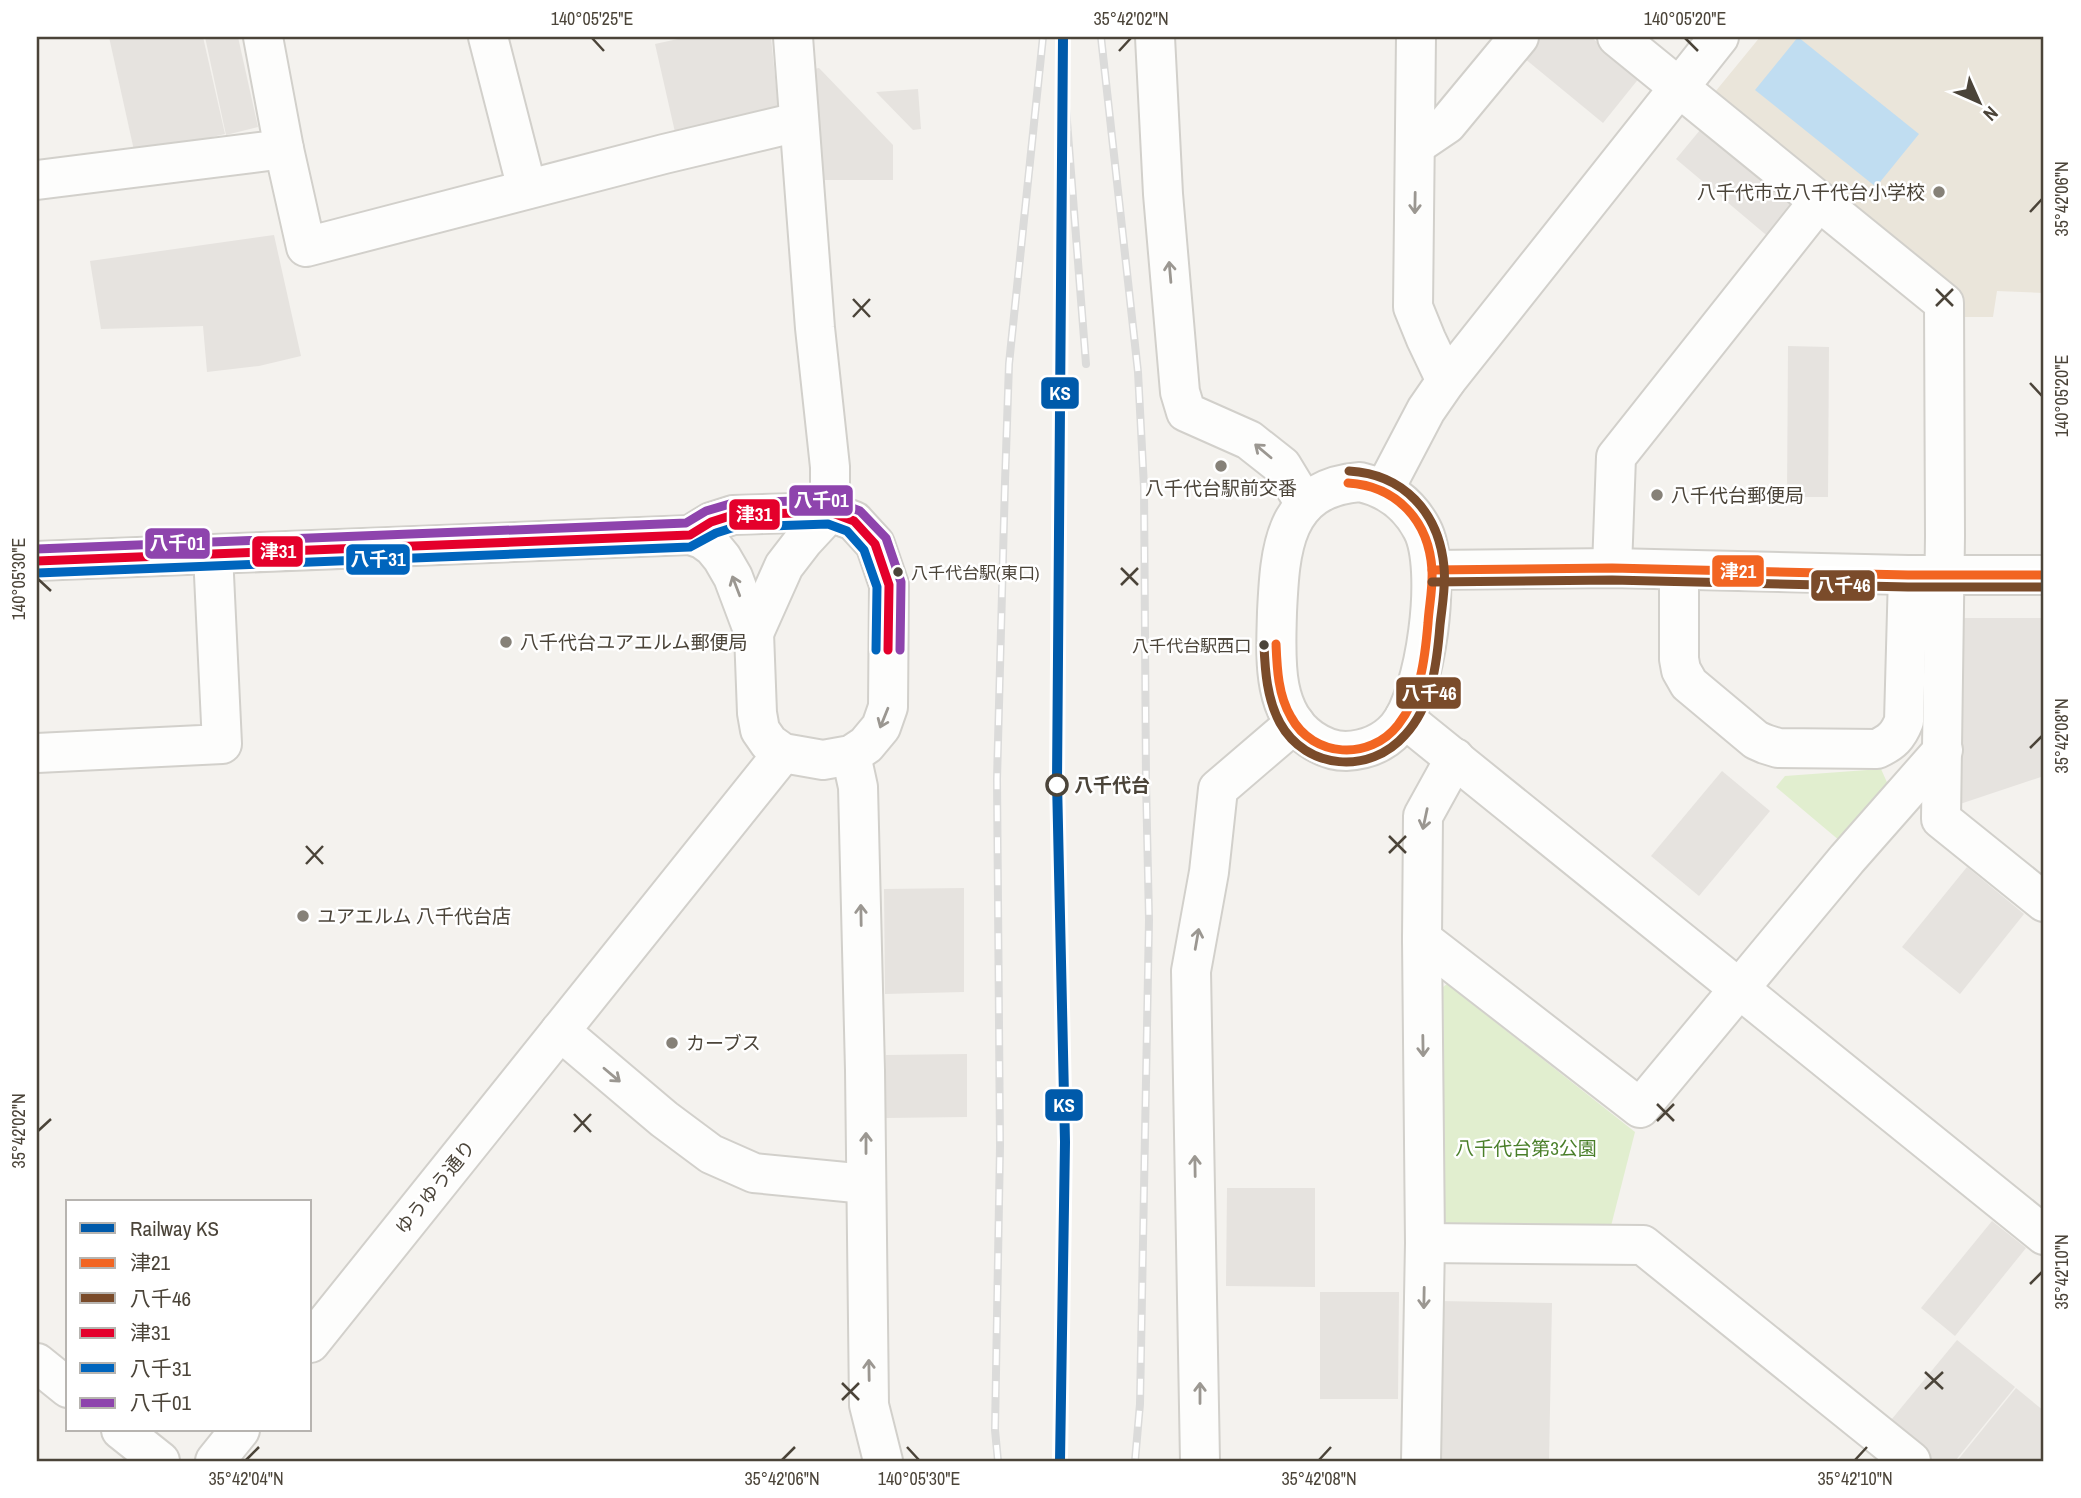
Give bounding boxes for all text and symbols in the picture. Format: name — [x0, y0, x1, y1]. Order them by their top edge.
text: 140°05'25"E — [551, 6, 633, 31]
text: 35°42'02"N — [1093, 6, 1169, 31]
text: 140°05'20"E — [1644, 6, 1726, 31]
north arrow — [1944, 66, 2014, 136]
text: N — [1978, 101, 2004, 127]
text: 35°42'06"N — [2049, 161, 2074, 237]
place label: 八千代市立八千代台小学校 — [1697, 179, 1925, 205]
marker: 八千代市立八千代台小学校 — [1931, 184, 1947, 200]
one-way arrow — [1408, 191, 1422, 214]
one-way arrow — [1163, 262, 1176, 284]
text: 140°05'20"E — [2049, 355, 2074, 437]
line badge: KS — [1040, 376, 1080, 410]
text: KS — [1049, 380, 1071, 406]
one-way arrow — [1254, 443, 1272, 459]
marker: 八千代台駅前交番 — [1213, 458, 1229, 474]
place label: 八千代台駅前交番 — [1145, 475, 1297, 501]
place label: 八千代台郵便局 — [1671, 482, 1804, 508]
line badge: 八千01 — [788, 484, 854, 517]
text: 八千01 — [793, 487, 849, 513]
marker: 八千代台郵便局 — [1649, 487, 1665, 503]
line badge: 津31 — [728, 498, 781, 531]
text: 津31 — [736, 501, 773, 527]
line badge: 八千01 — [144, 527, 211, 560]
text: 八千01 — [149, 530, 205, 556]
line badge: 津31 — [251, 535, 304, 568]
text: 140°05'30"E — [6, 538, 31, 620]
text: 津31 — [260, 538, 297, 564]
line badge: 八千31 — [345, 543, 411, 576]
text: 八千31 — [350, 546, 406, 572]
line badge: 津21 — [1711, 554, 1765, 588]
text: 津21 — [1720, 558, 1757, 584]
place label: 八千代台駅(東口) — [911, 561, 1039, 584]
marker: 八千代台駅(東口) — [891, 565, 905, 579]
line badge: 八千46 — [1810, 569, 1876, 602]
text: 八千46 — [1815, 572, 1871, 598]
one-way arrow — [728, 576, 741, 597]
place label: 八千代台ユアエルム郵便局 — [520, 629, 748, 655]
marker: 八千代台ユアエルム郵便局 — [498, 634, 514, 650]
place label: 八千代台駅西口 — [1132, 634, 1251, 657]
marker: 八千代台駅西口 — [1257, 638, 1271, 652]
line badge: 八千46 — [1395, 676, 1462, 710]
text: 八千46 — [1401, 680, 1457, 706]
text: 35°42'08"N — [2049, 698, 2074, 774]
one-way arrow — [876, 706, 889, 728]
place label: 八千代台 — [1074, 772, 1150, 798]
marker: 八千代台 — [1046, 774, 1068, 796]
one-way arrow — [1418, 807, 1432, 830]
place label: ユアエルム 八千代台店 — [317, 903, 511, 929]
one-way arrow — [854, 904, 868, 927]
marker: ユアエルム 八千代台店 — [295, 908, 311, 924]
one-way arrow — [1191, 928, 1204, 951]
place label: カーブス — [686, 1030, 761, 1056]
one-way arrow — [1416, 1034, 1430, 1057]
marker: カーブス — [664, 1035, 680, 1051]
one-way arrow — [603, 1067, 621, 1083]
line badge: KS — [1044, 1088, 1084, 1122]
text: KS — [1053, 1092, 1075, 1118]
text: 35°42'02"N — [6, 1093, 31, 1169]
one-way arrow — [859, 1131, 873, 1154]
street label: ゆうゆう通り — [389, 1135, 481, 1239]
park label: 八千代台第3公園 — [1455, 1135, 1597, 1161]
one-way arrow — [1189, 1154, 1202, 1177]
legend — [66, 1200, 312, 1432]
text: Railway KS — [130, 1214, 219, 1243]
text: 35°42'10"N — [2049, 1234, 2074, 1310]
text: 津21 — [130, 1248, 171, 1277]
text: 八千46 — [130, 1284, 191, 1313]
one-way arrow — [1417, 1286, 1431, 1309]
text: 津31 — [130, 1318, 171, 1347]
text: 八千31 — [130, 1354, 192, 1383]
one-way arrow — [862, 1359, 876, 1382]
one-way arrow — [1193, 1382, 1207, 1405]
text: 八千01 — [130, 1388, 192, 1417]
text: 35°42'04"N — [208, 1466, 284, 1491]
text: 35°42'06"N — [744, 1466, 820, 1491]
text: 140°05'30"E — [878, 1466, 960, 1491]
text: 35°42'08"N — [1281, 1466, 1357, 1491]
text: 35°42'10"N — [1817, 1466, 1893, 1491]

